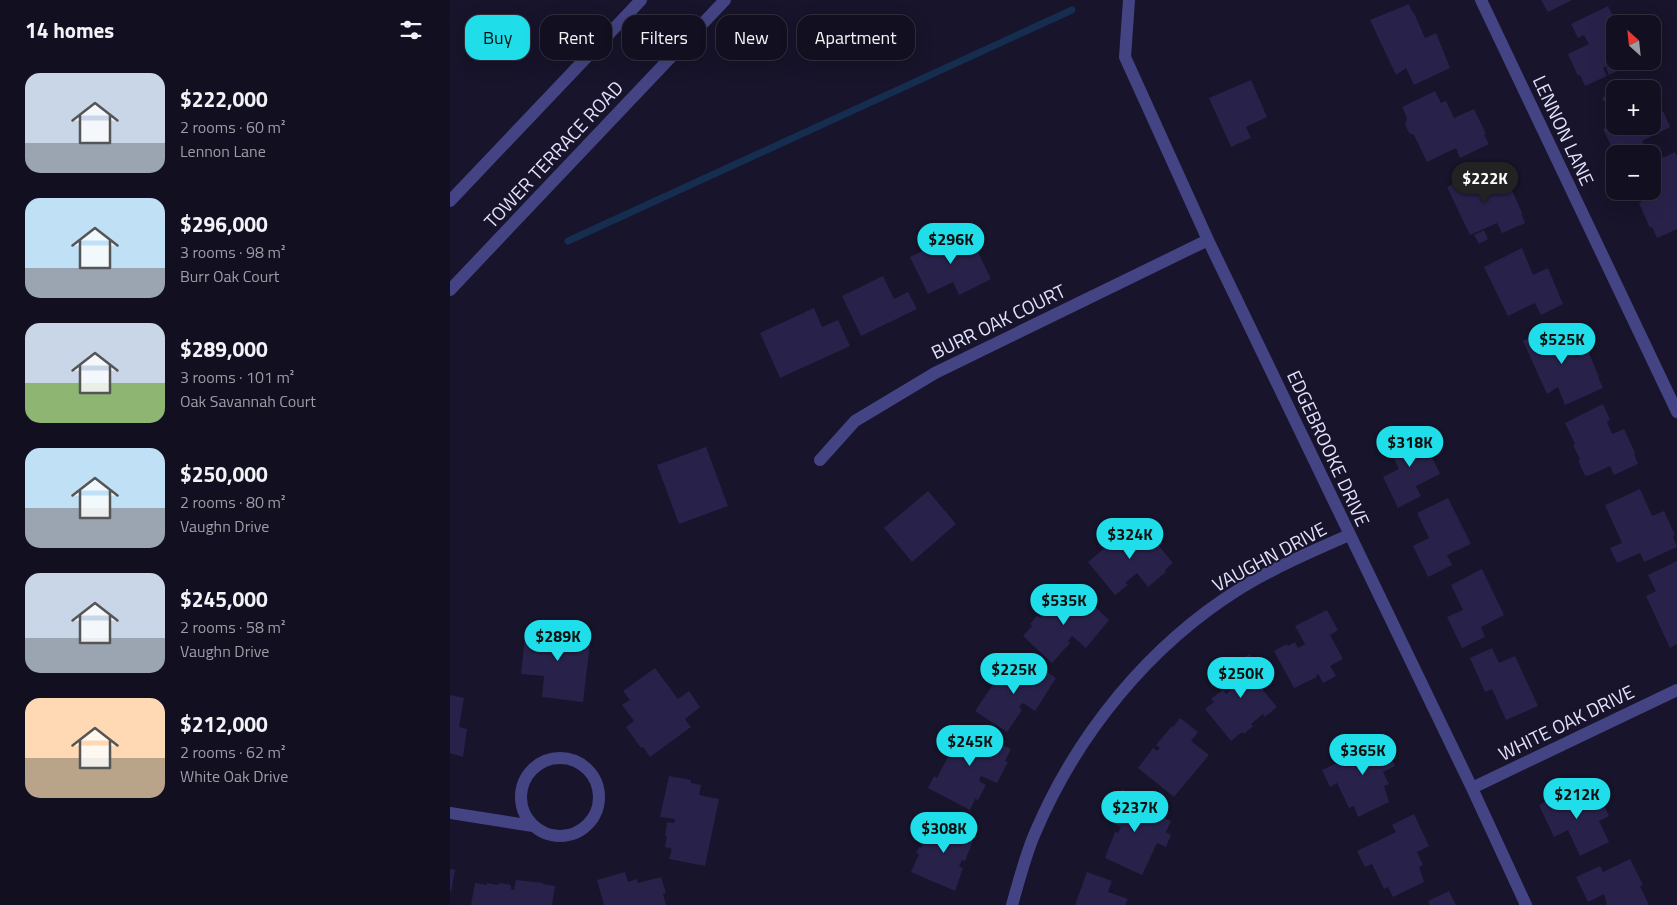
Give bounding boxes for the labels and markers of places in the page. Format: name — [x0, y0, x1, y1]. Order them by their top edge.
pin: $222K — [1450, 162, 1520, 204]
pin: $296K — [916, 222, 986, 265]
pin: $525K — [1527, 322, 1597, 365]
pin: $318K — [1375, 426, 1445, 468]
pin: $324K — [1095, 518, 1165, 560]
pin: $535K — [1029, 584, 1099, 626]
pin: $289K — [523, 620, 593, 662]
pin: $225K — [979, 652, 1049, 695]
pin: $250K — [1206, 656, 1276, 699]
pin: $245K — [935, 724, 1005, 767]
pin: $365K — [1328, 734, 1398, 776]
pin: $212K — [1542, 778, 1612, 820]
pin: $237K — [1100, 790, 1170, 833]
pin: $308K — [909, 812, 979, 854]

